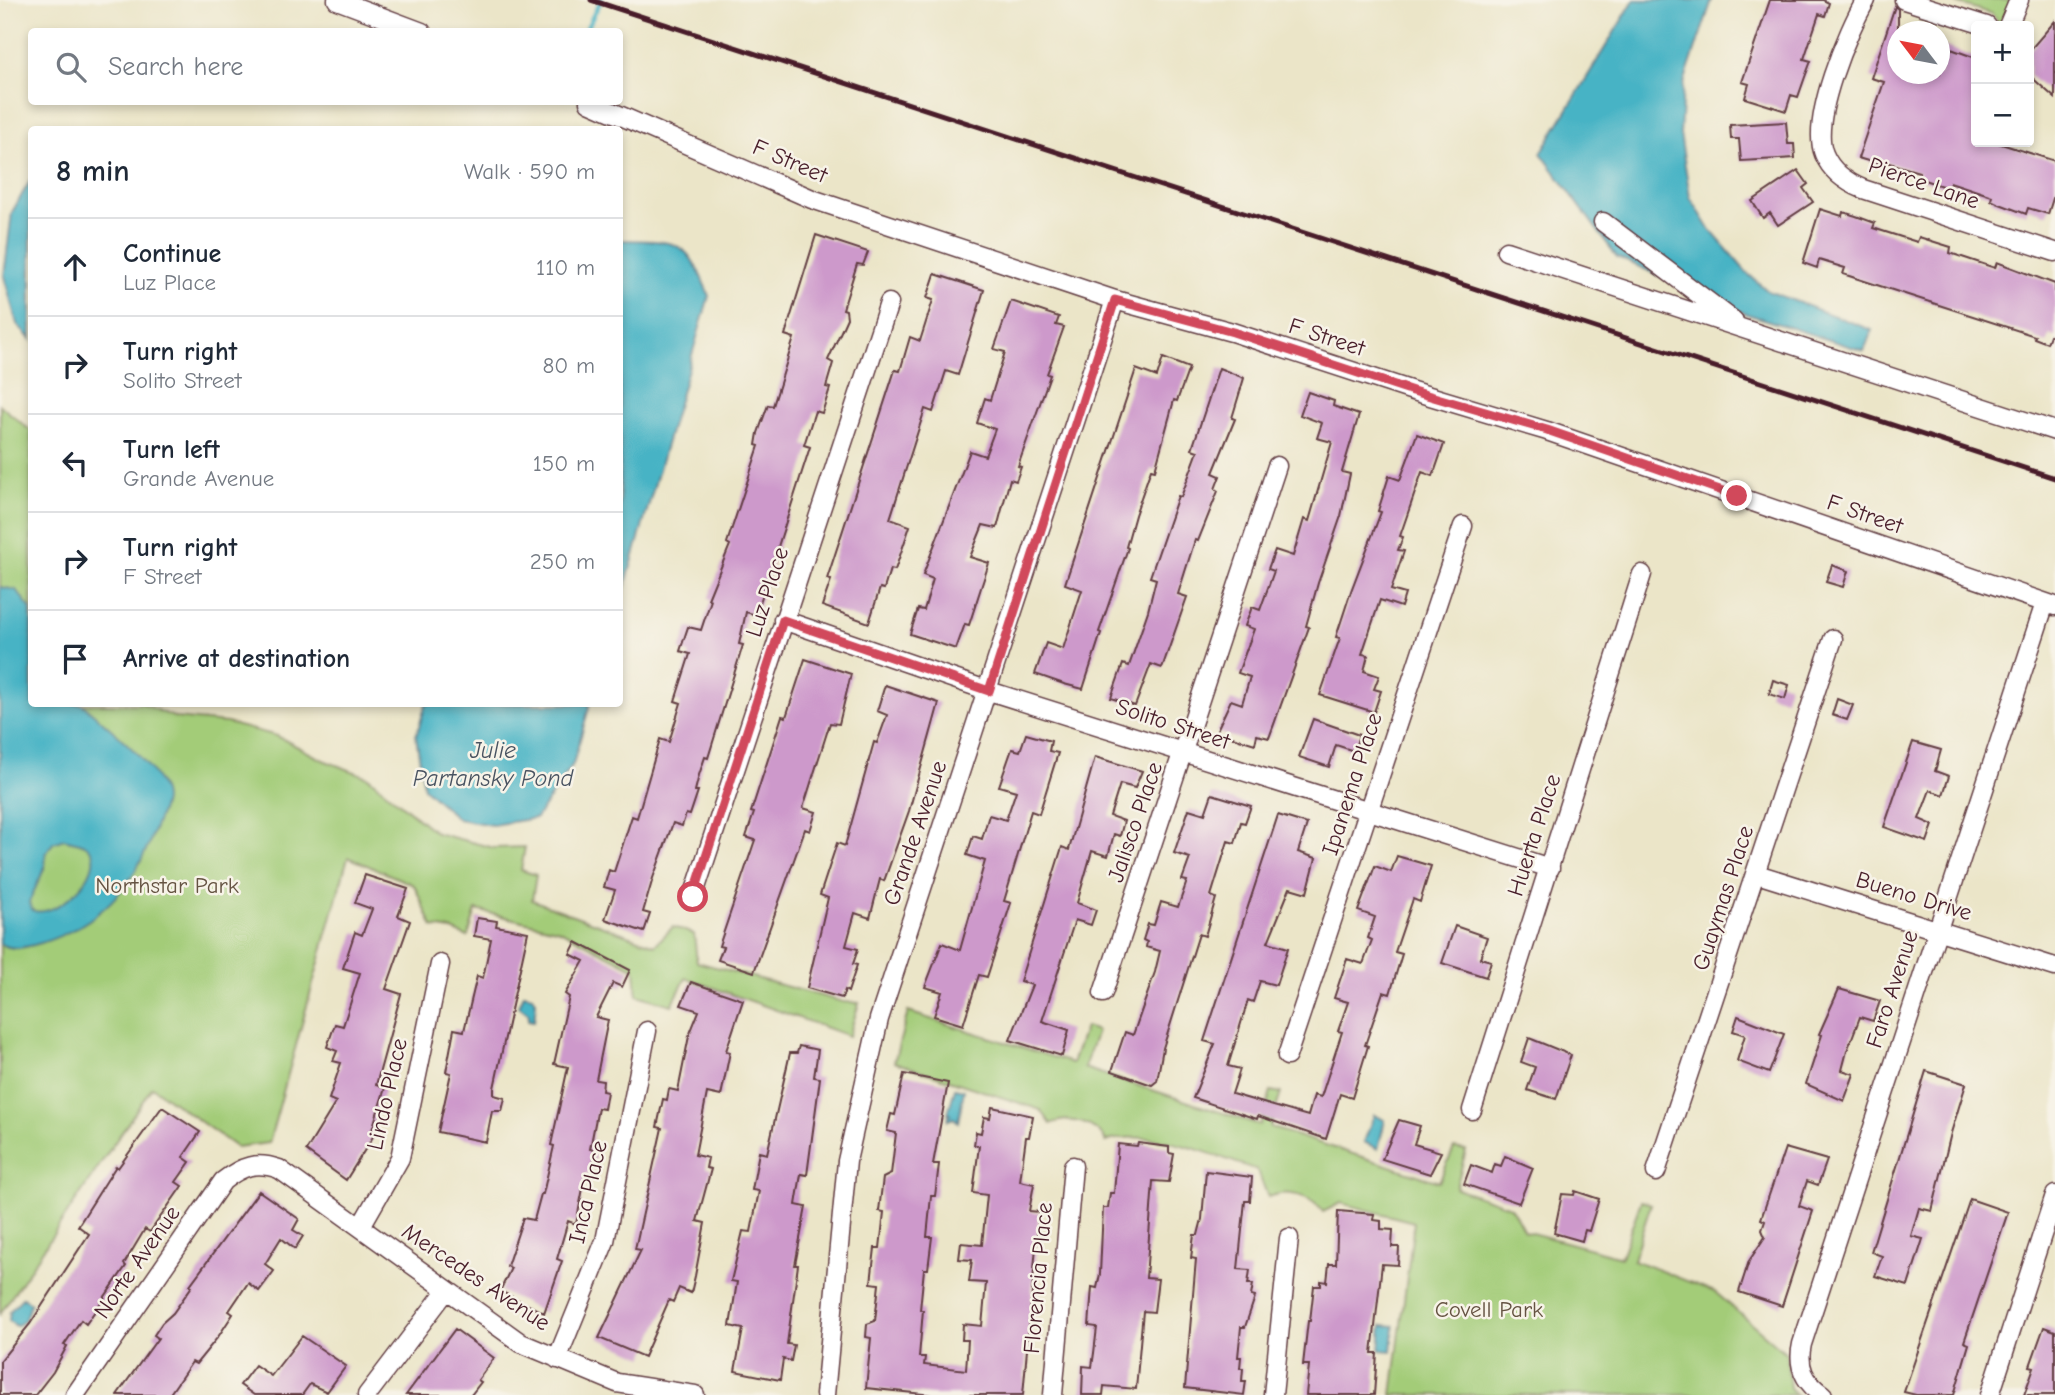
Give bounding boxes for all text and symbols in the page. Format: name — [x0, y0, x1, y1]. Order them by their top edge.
north arrow — [1887, 21, 1950, 84]
map controls — [1971, 21, 2034, 147]
button: + — [1971, 21, 2034, 84]
search box — [28, 28, 623, 105]
icon: search — [52, 48, 90, 86]
text: Search here — [108, 52, 243, 82]
button: − — [1971, 84, 2034, 147]
street label: F Street — [749, 133, 833, 189]
street label: Pierce Lane — [1865, 151, 1983, 215]
text: 8 min — [56, 154, 130, 189]
text: Walk · 590 m — [464, 158, 595, 185]
text: Continue — [123, 239, 221, 269]
icon: ahead — [56, 248, 94, 286]
text: 110 m — [536, 254, 595, 281]
text: Luz Place — [123, 269, 216, 296]
street label: F Street — [1285, 312, 1370, 362]
text: Turn right — [123, 337, 237, 367]
icon: right — [56, 346, 94, 384]
text: 80 m — [542, 352, 595, 379]
text: Solito Street — [123, 367, 241, 394]
text: Turn left — [123, 435, 220, 465]
icon: left — [56, 444, 94, 482]
text: 150 m — [533, 450, 595, 477]
text: Grande Avenue — [123, 465, 274, 492]
route end — [1721, 480, 1752, 511]
street label: F Street — [1823, 488, 1908, 540]
text: Turn right — [123, 533, 237, 563]
icon: right — [56, 542, 94, 580]
street label: Luz Place — [740, 544, 794, 640]
text: 250 m — [530, 548, 595, 575]
text: F Street — [123, 563, 202, 590]
icon: arrive — [56, 640, 94, 678]
text: Arrive at destination — [123, 644, 350, 674]
street label: Solito Street — [1112, 693, 1235, 756]
street label: Ipanema Place — [1316, 709, 1388, 859]
water label: Julie Partansky Pond — [413, 736, 574, 792]
street label: Grande Avenue — [878, 757, 952, 909]
street label: Jalisco Place — [1102, 758, 1168, 886]
street label: Huerta Place — [1502, 770, 1566, 900]
street label: Guaymas Place — [1687, 822, 1759, 974]
street label: Bueno Drive — [1853, 866, 1975, 926]
park label: Northstar Park — [95, 872, 239, 899]
route start — [677, 881, 708, 912]
street label: Faro Avenue — [1860, 927, 1924, 1051]
street label: Lindo Place — [361, 1035, 413, 1153]
street label: Inca Place — [563, 1138, 613, 1246]
street label: Norte Avenue — [88, 1200, 186, 1324]
street label: Florencia Place — [1018, 1201, 1058, 1355]
street label: Mercedes Avenue — [397, 1217, 555, 1337]
park label: Covell Park — [1435, 1296, 1543, 1323]

